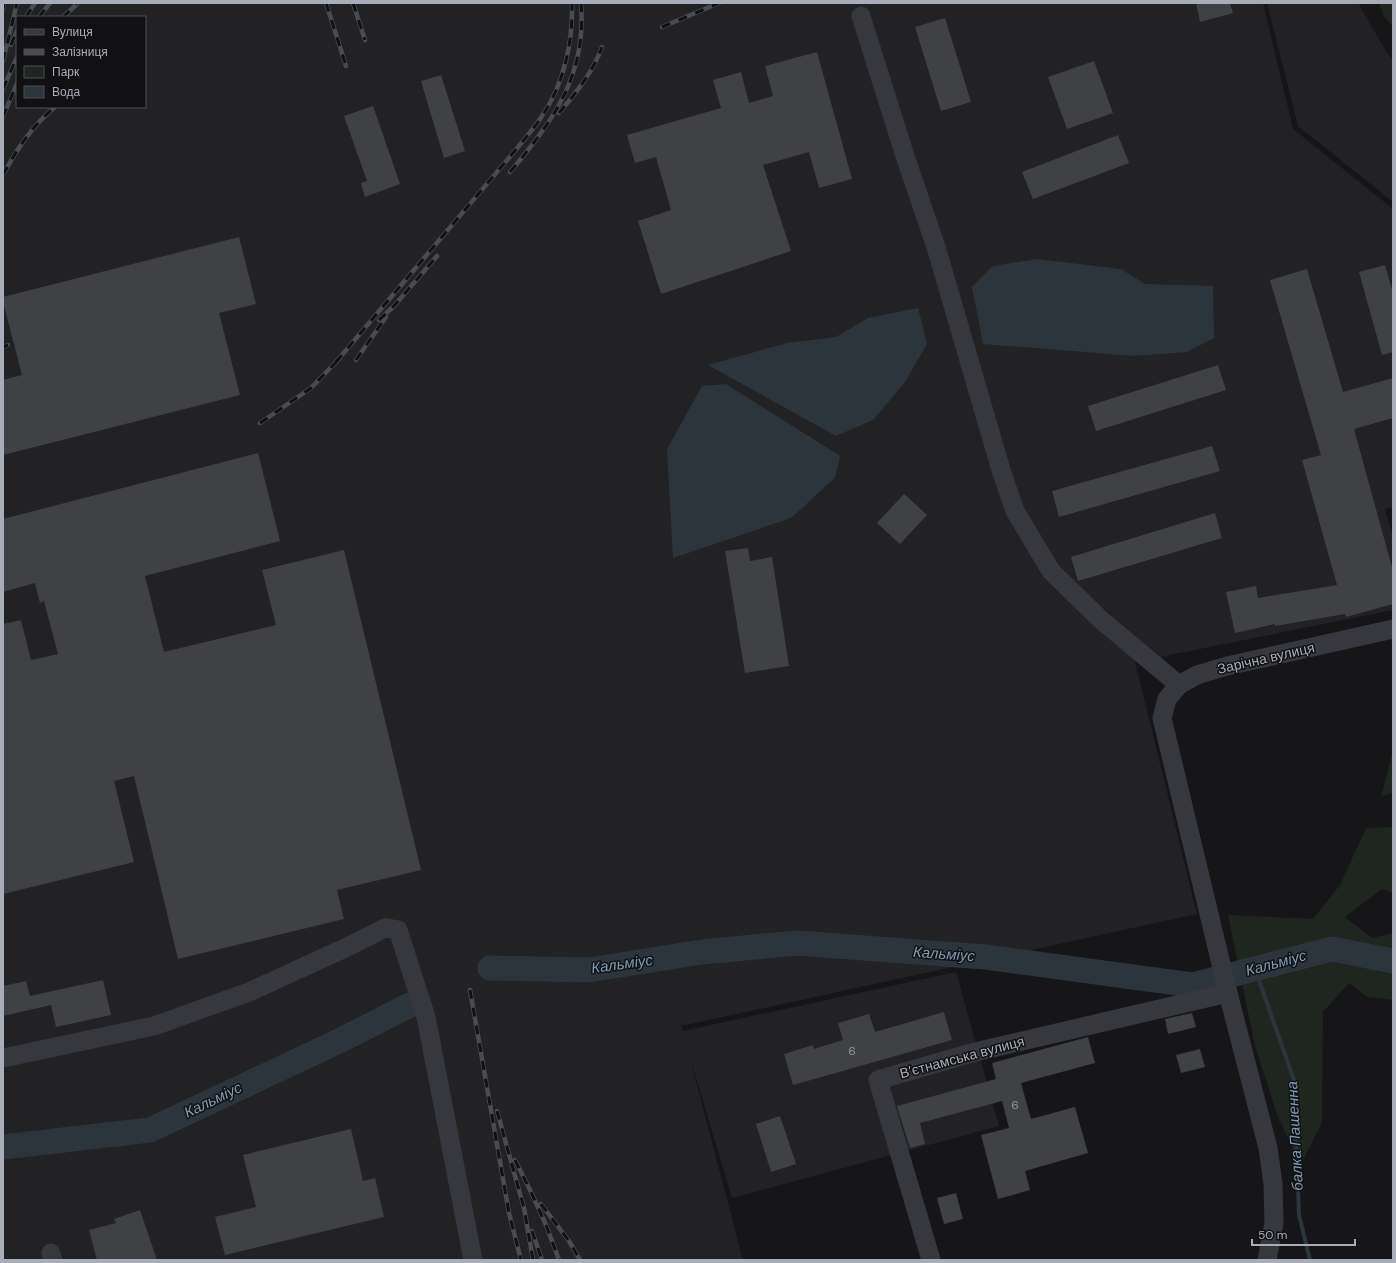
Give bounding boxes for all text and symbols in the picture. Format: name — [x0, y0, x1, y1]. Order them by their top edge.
legend — [16, 16, 146, 108]
text: Вулиця — [52, 24, 93, 40]
text: Залізниця — [52, 44, 108, 60]
text: Парк — [52, 64, 80, 80]
text: Вода — [52, 84, 80, 100]
street label: Зарічна вулиця — [1216, 638, 1316, 678]
water label: Кальміус — [912, 942, 976, 966]
water label: Кальміус — [1243, 945, 1309, 981]
water label: Кальміус — [590, 950, 655, 978]
street label: В’єтнамська вулиця — [898, 1032, 1026, 1082]
house number: 6 — [848, 1043, 856, 1059]
water label: Кальміус — [181, 1077, 246, 1123]
water label: балка Пашенна — [1282, 1081, 1308, 1191]
house number: 6 — [1011, 1097, 1019, 1113]
scale bar — [1252, 1221, 1355, 1247]
text: 50 m — [1258, 1227, 1287, 1243]

